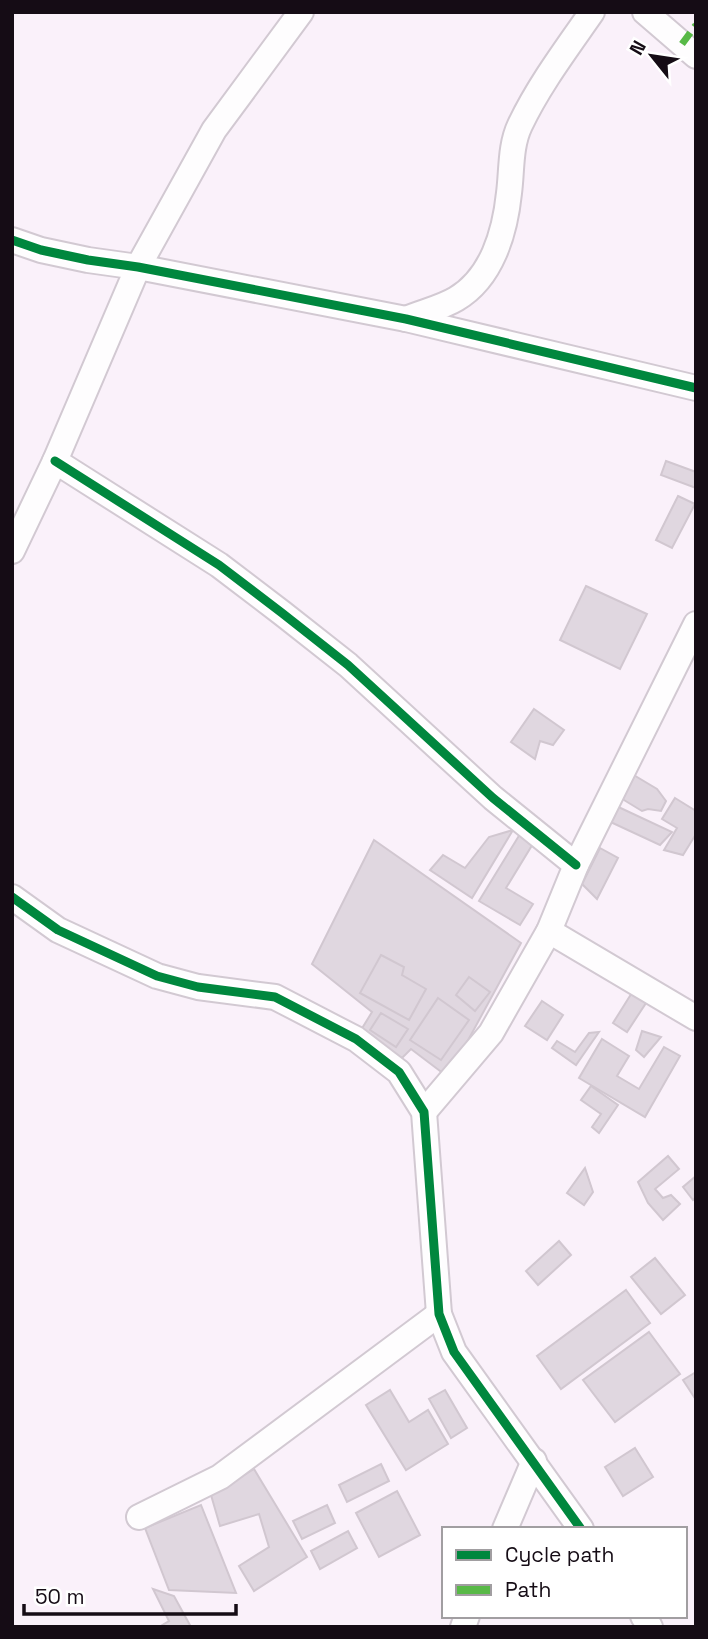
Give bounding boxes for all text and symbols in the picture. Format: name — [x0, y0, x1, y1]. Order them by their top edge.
north arrow — [617, 21, 687, 91]
text: N — [624, 36, 652, 60]
legend — [442, 1527, 687, 1618]
text: Cycle path — [505, 1541, 614, 1568]
scale bar — [24, 1572, 236, 1616]
text: Path — [505, 1576, 551, 1603]
text: 50 m — [35, 1583, 85, 1610]

